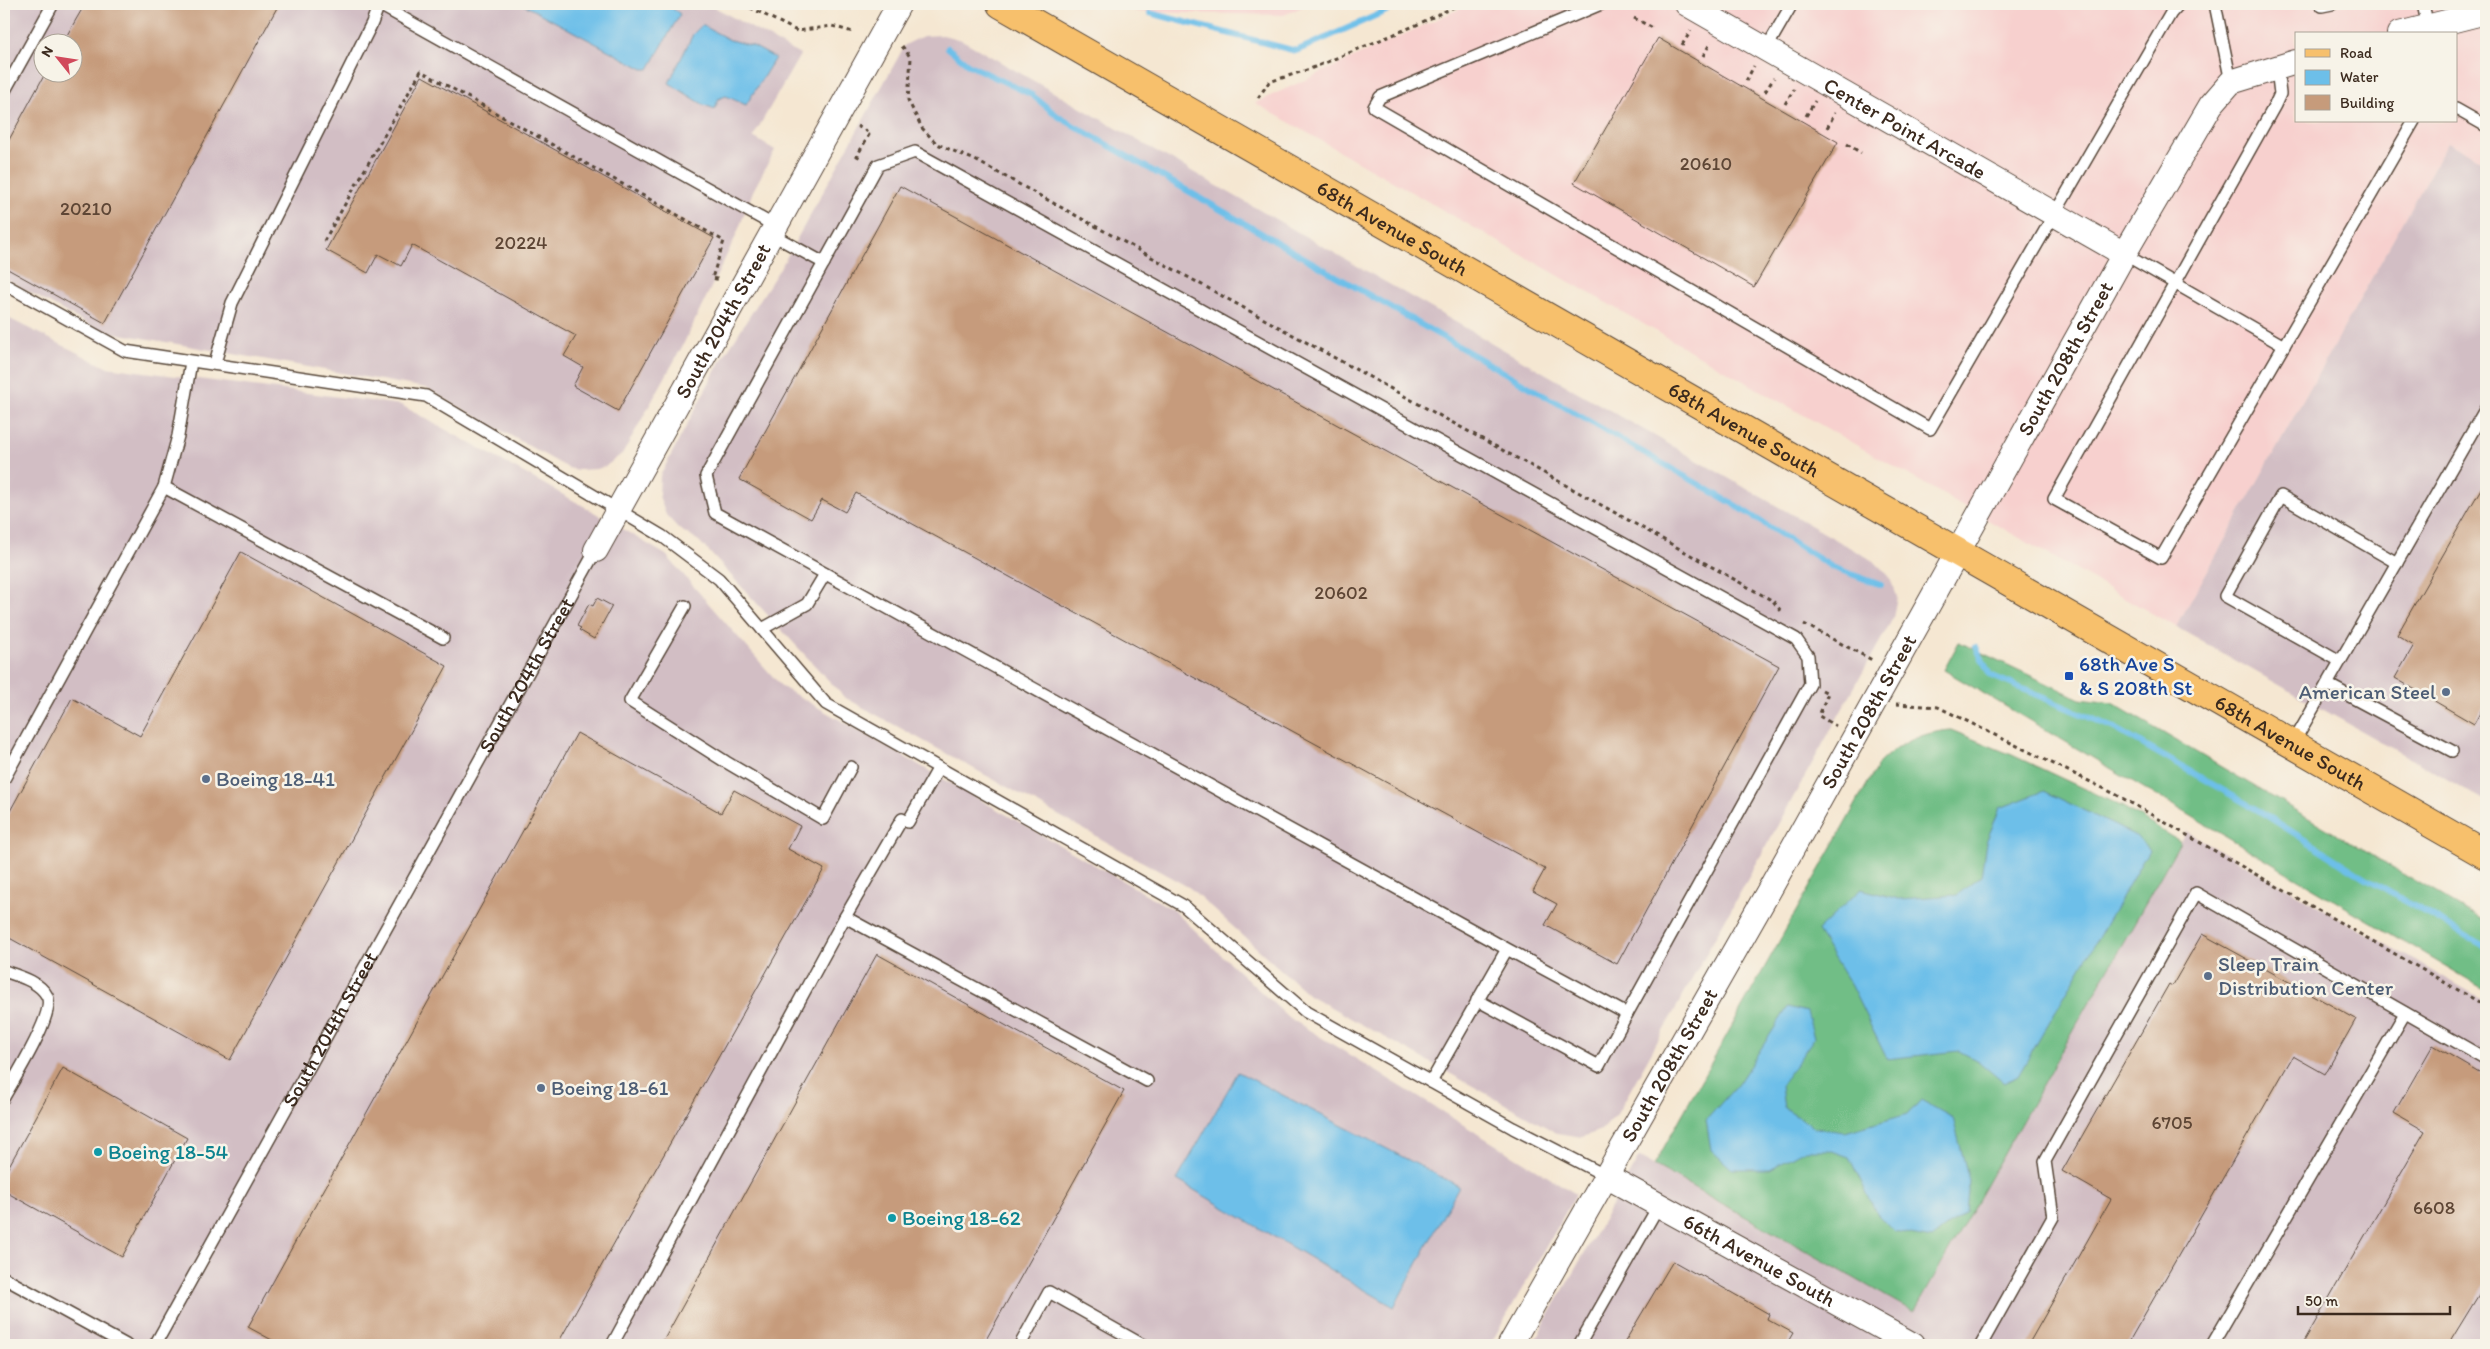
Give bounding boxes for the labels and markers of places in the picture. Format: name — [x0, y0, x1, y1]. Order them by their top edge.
place label: 68th Ave S & S 208th St — [2079, 651, 2192, 700]
marker: 68th Ave S & S 208th St — [2063, 670, 2075, 682]
place label: American Steel — [2299, 679, 2436, 704]
marker: American Steel — [2440, 686, 2452, 698]
place label: Boeing 18-41 — [216, 766, 335, 791]
marker: Boeing 18-41 — [200, 773, 212, 785]
place label: Sleep Train Distribution Center — [2218, 951, 2394, 1000]
marker: Sleep Train Distribution Center — [2202, 970, 2214, 982]
place label: Boeing 18-61 — [551, 1075, 669, 1100]
marker: Boeing 18-61 — [535, 1082, 547, 1094]
place label: Boeing 18-54 — [108, 1139, 229, 1164]
marker: Boeing 18-54 — [92, 1146, 104, 1158]
place label: Boeing 18-62 — [902, 1205, 1021, 1230]
marker: Boeing 18-62 — [886, 1212, 898, 1224]

